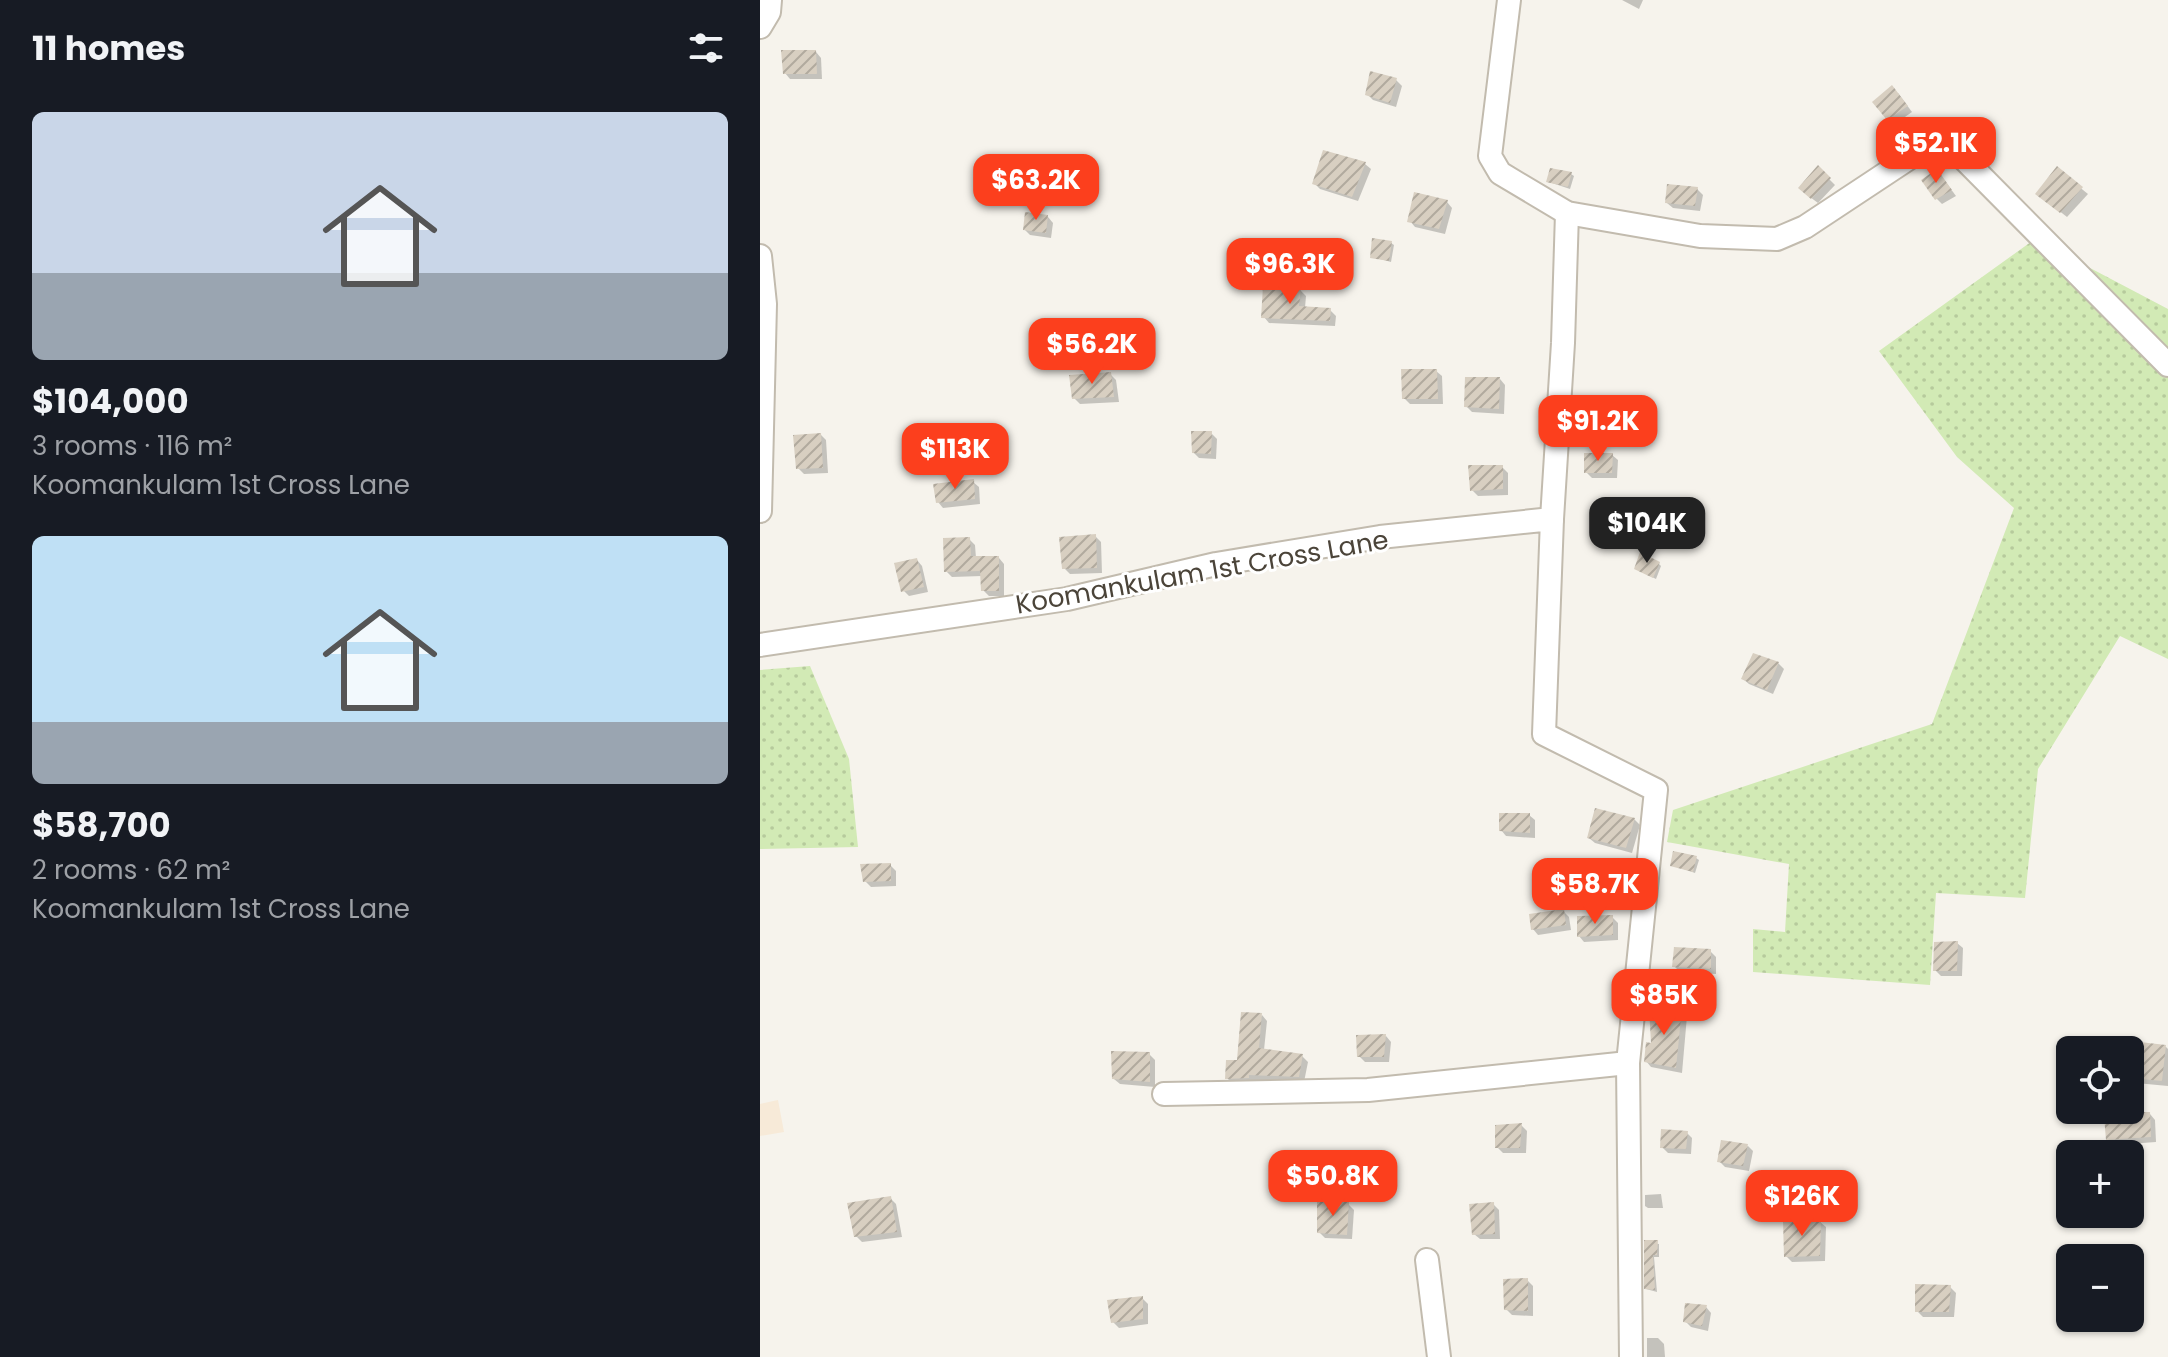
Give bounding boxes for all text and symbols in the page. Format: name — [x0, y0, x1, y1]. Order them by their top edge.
text: 11 homes — [32, 24, 185, 72]
icon: filters — [684, 26, 728, 70]
pin: $52.1K — [1871, 117, 2001, 185]
text: $52.1K — [1894, 125, 1978, 161]
pin: $63.2K — [971, 154, 1101, 222]
text: $63.2K — [991, 162, 1081, 198]
icon: home — [308, 164, 452, 308]
pin: $96.3K — [1225, 238, 1355, 306]
text: $96.3K — [1245, 246, 1335, 282]
pin: $56.2K — [1027, 318, 1157, 386]
text: $56.2K — [1047, 326, 1137, 362]
text: $104,000 — [32, 377, 189, 425]
pin: $91.2K — [1533, 395, 1663, 463]
text: $91.2K — [1556, 403, 1640, 439]
pin: $113K — [899, 423, 1011, 491]
text: 3 rooms · 116 m² — [32, 428, 232, 464]
text: $113K — [920, 431, 990, 467]
text: Koomankulam 1st Cross Lane — [32, 467, 410, 503]
pin: $104K — [1591, 497, 1703, 565]
text: $104K — [1607, 505, 1687, 541]
street label: Koomankulam 1st Cross Lane — [1013, 521, 1391, 623]
icon: home — [308, 588, 452, 732]
text: $58,700 — [32, 801, 171, 849]
text: 2 rooms · 62 m² — [32, 852, 230, 888]
pin: $58.7K — [1530, 858, 1660, 926]
text: $58.7K — [1550, 866, 1640, 902]
text: Koomankulam 1st Cross Lane — [32, 891, 410, 927]
pin: $85K — [1617, 969, 1711, 1037]
text: $85K — [1630, 977, 1698, 1013]
map controls — [2056, 1036, 2144, 1332]
button: locate — [2056, 1036, 2144, 1124]
button: + — [2056, 1140, 2144, 1228]
pin: $50.8K — [1268, 1150, 1398, 1218]
text: $50.8K — [1286, 1158, 1380, 1194]
pin: $126K — [1746, 1170, 1858, 1238]
text: $126K — [1764, 1178, 1840, 1214]
button: − — [2056, 1244, 2144, 1332]

